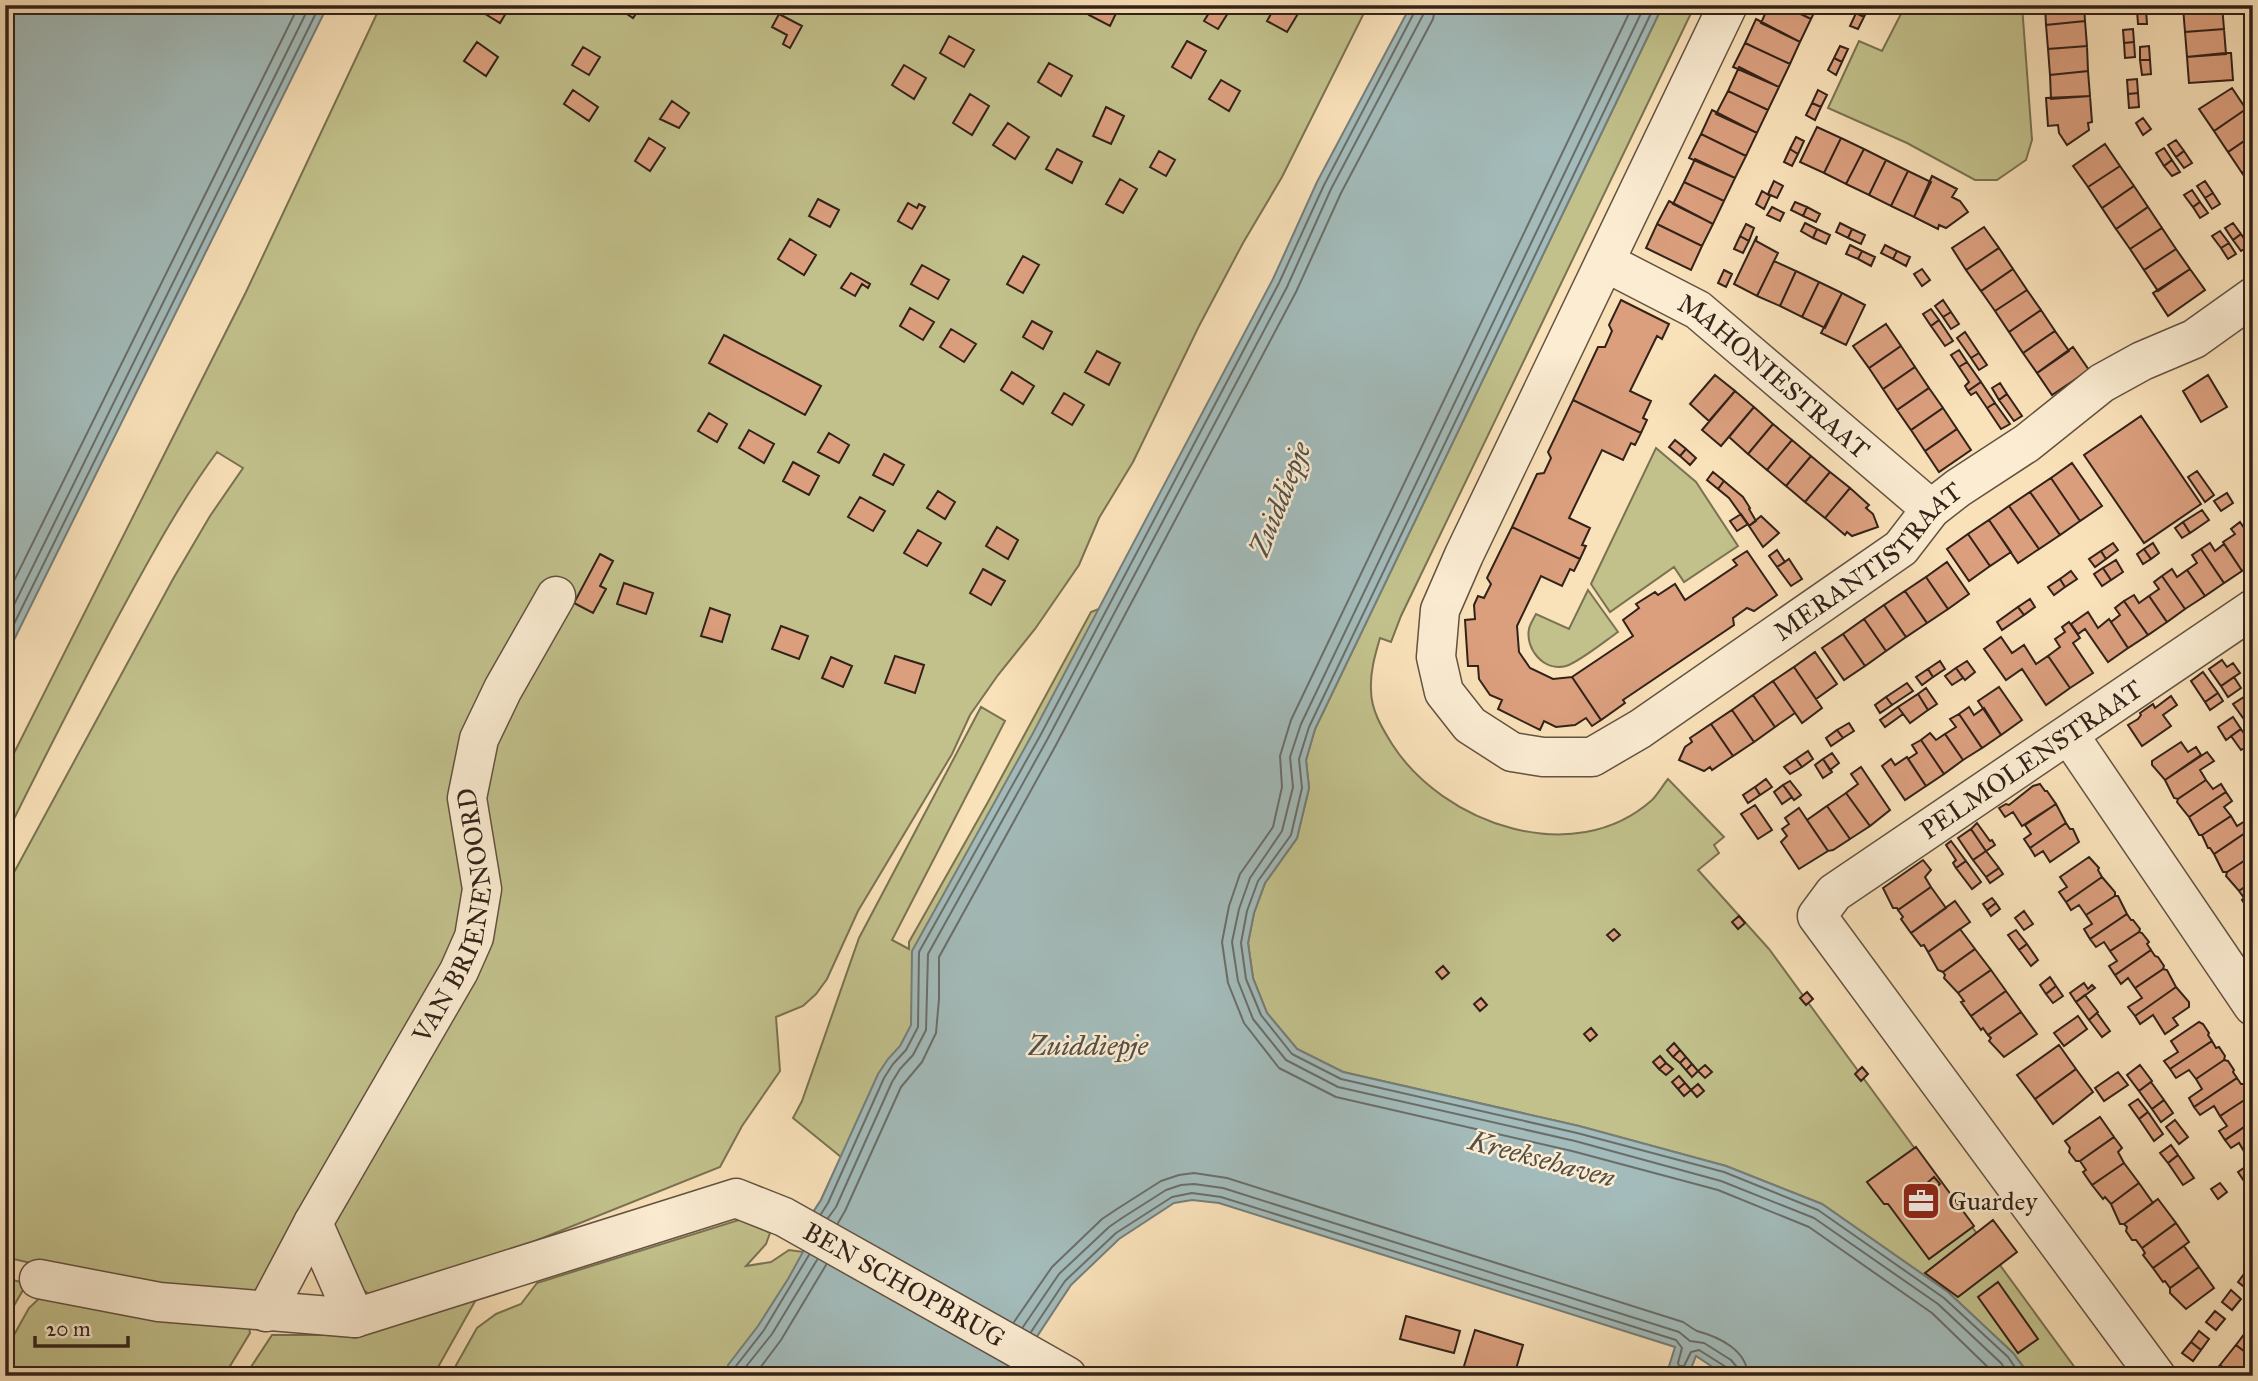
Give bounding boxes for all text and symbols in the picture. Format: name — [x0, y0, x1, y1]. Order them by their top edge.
street label: MAHONIESTRAAT — [1673, 287, 1876, 466]
water label: Zuiddiepje — [1241, 436, 1319, 562]
street label: MERANTISTRAAT — [1767, 475, 1968, 647]
street label: PELMOLENSTRAAT — [1914, 673, 2148, 846]
street label: VAN BRIENENOORD — [405, 786, 498, 1049]
water label: Zuiddiepje — [1027, 1028, 1148, 1063]
water label: Kreeksehaven — [1463, 1122, 1619, 1195]
office icon: Guardey — [1900, 1180, 1942, 1222]
place label: Guardey — [1948, 1185, 2038, 1217]
street label: BEN SCHOPBRUG — [798, 1215, 1011, 1354]
scale bar — [35, 1304, 128, 1348]
text: 20 m — [46, 1316, 91, 1342]

